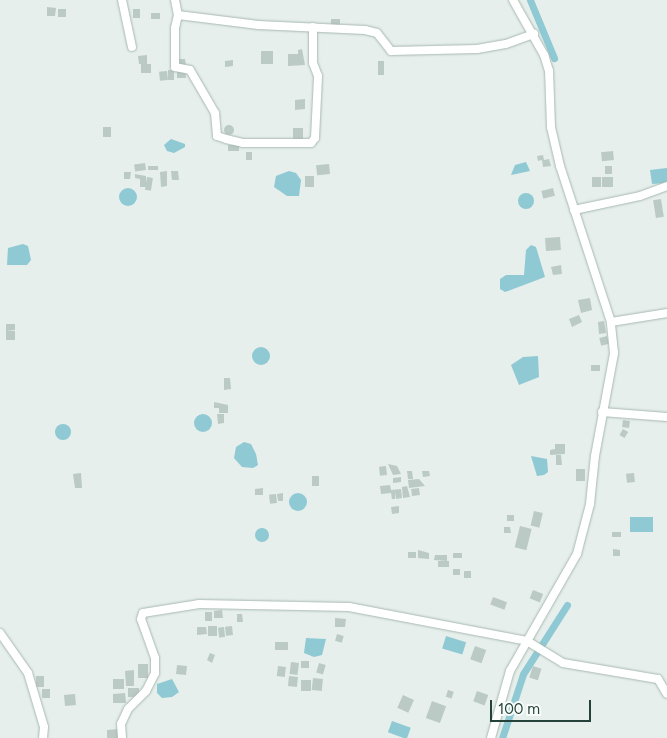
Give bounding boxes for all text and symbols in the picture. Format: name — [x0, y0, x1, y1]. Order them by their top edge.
scale bar — [492, 690, 593, 722]
text: 100 m — [498, 700, 540, 718]

